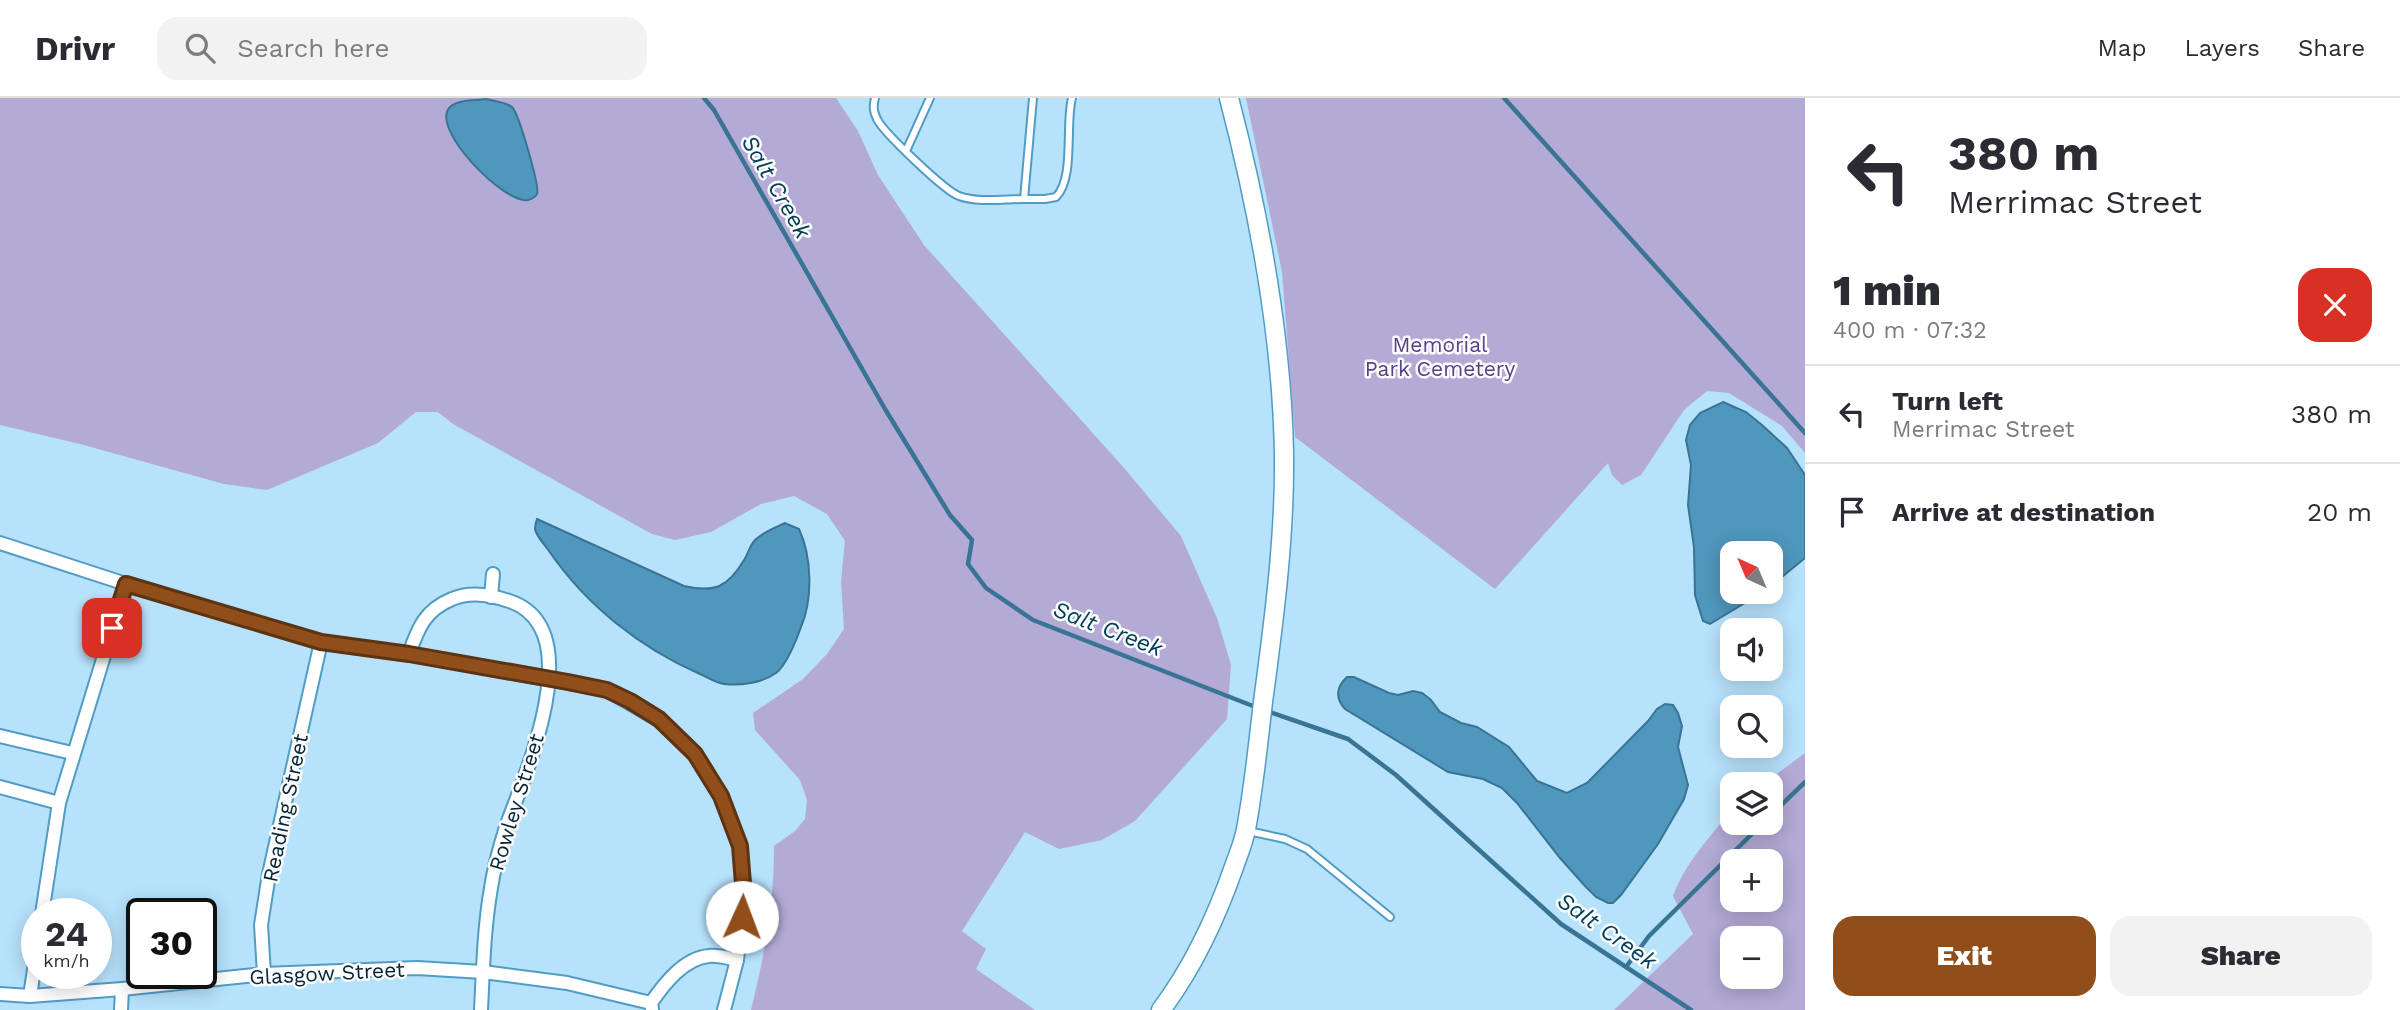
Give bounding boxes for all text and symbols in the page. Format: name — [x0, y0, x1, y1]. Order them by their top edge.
search box — [157, 17, 647, 80]
text: Drivr — [35, 29, 115, 68]
icon: search — [181, 29, 219, 67]
text: Search here — [237, 33, 390, 63]
text: Map — [2098, 34, 2146, 62]
text: Layers — [2184, 34, 2260, 62]
text: Share — [2298, 34, 2365, 62]
text: 380 m — [1948, 124, 2099, 182]
icon: left — [1833, 126, 1924, 217]
water label: Salt Creek — [736, 130, 817, 245]
text: Merrimac Street — [1948, 183, 2202, 221]
text: 1 min — [1833, 266, 1941, 315]
button: close — [2298, 268, 2372, 342]
text: 400 m · 07:32 — [1833, 317, 1987, 344]
park label: Memorial Park Cemetery — [1365, 332, 1515, 381]
text: Turn left — [1892, 386, 2003, 416]
icon: left — [1833, 395, 1871, 433]
text: 380 m — [2291, 399, 2372, 429]
text: Merrimac Street — [1892, 416, 2075, 443]
icon: arrive — [1833, 493, 1871, 531]
text: Arrive at destination — [1892, 497, 2155, 527]
text: 20 m — [2307, 497, 2372, 527]
north arrow — [1720, 541, 1783, 604]
map controls — [1720, 541, 1783, 989]
water label: Salt Creek — [1049, 596, 1168, 663]
pin — [82, 598, 142, 658]
icon: arrive — [93, 609, 131, 647]
button: sound — [1720, 618, 1783, 681]
button: search — [1720, 695, 1783, 758]
street label: Rowley Street — [483, 730, 549, 874]
street label: Reading Street — [257, 731, 313, 884]
button: layers — [1720, 772, 1783, 835]
button: + — [1720, 849, 1783, 912]
position arrow — [705, 880, 779, 954]
water label: Salt Creek — [1552, 887, 1663, 976]
speed limit sign: 30 — [126, 898, 217, 989]
text: 24 — [45, 913, 88, 955]
button: Exit — [1833, 916, 2096, 996]
button: Share — [2110, 916, 2372, 996]
button: − — [1720, 926, 1783, 989]
text: km/h — [43, 950, 90, 971]
street label: Glasgow Street — [249, 956, 405, 990]

